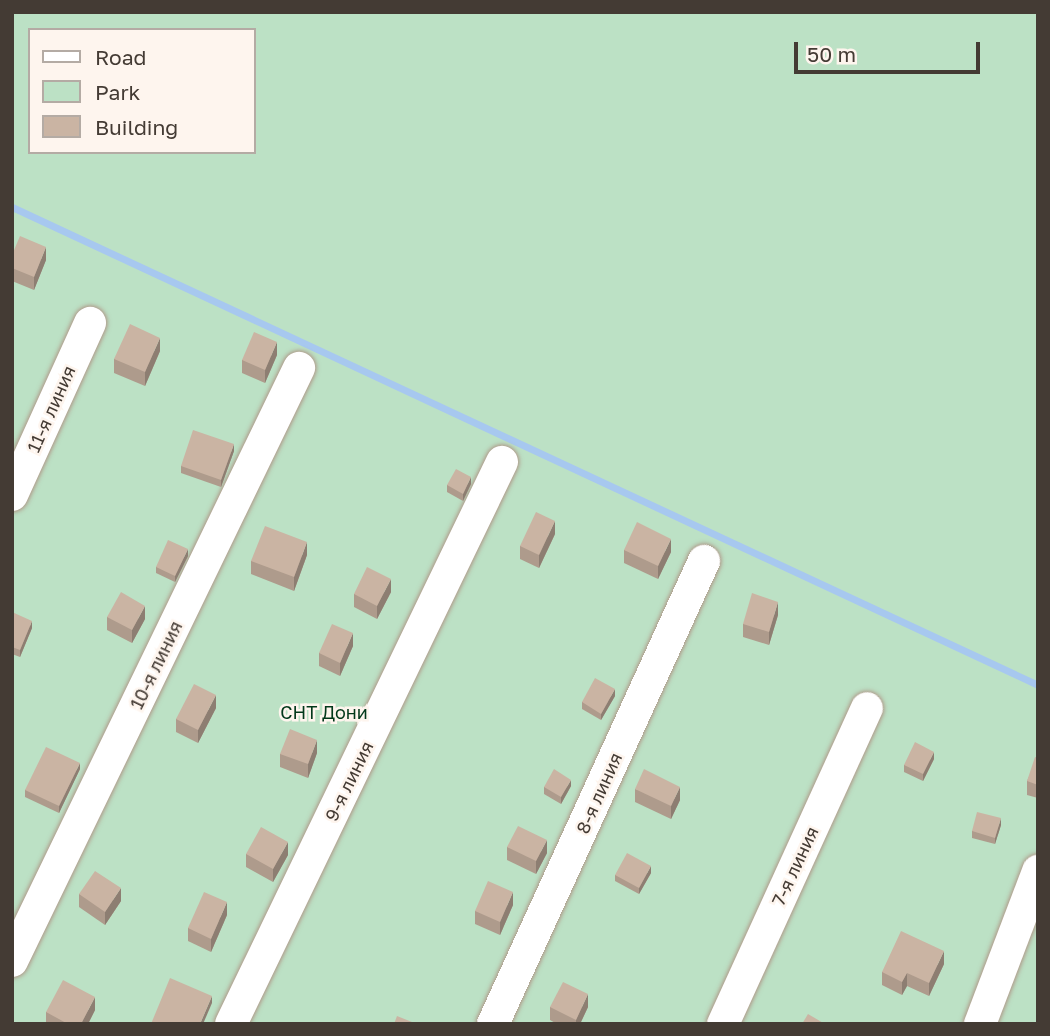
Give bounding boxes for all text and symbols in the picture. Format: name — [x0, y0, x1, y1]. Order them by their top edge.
legend — [28, 28, 256, 154]
scale bar — [798, 28, 984, 72]
text: 50 m — [807, 41, 856, 67]
text: Road — [95, 44, 146, 70]
text: Park — [95, 79, 140, 105]
text: Building — [95, 114, 178, 140]
street label: 11-я линия — [22, 362, 80, 456]
street label: 10-я линия — [125, 617, 187, 713]
park label: СНТ Дони — [280, 701, 368, 723]
street label: 9-я линия — [320, 738, 378, 824]
street label: 8-я линия — [572, 749, 626, 837]
street label: 7-я линия — [767, 823, 823, 909]

